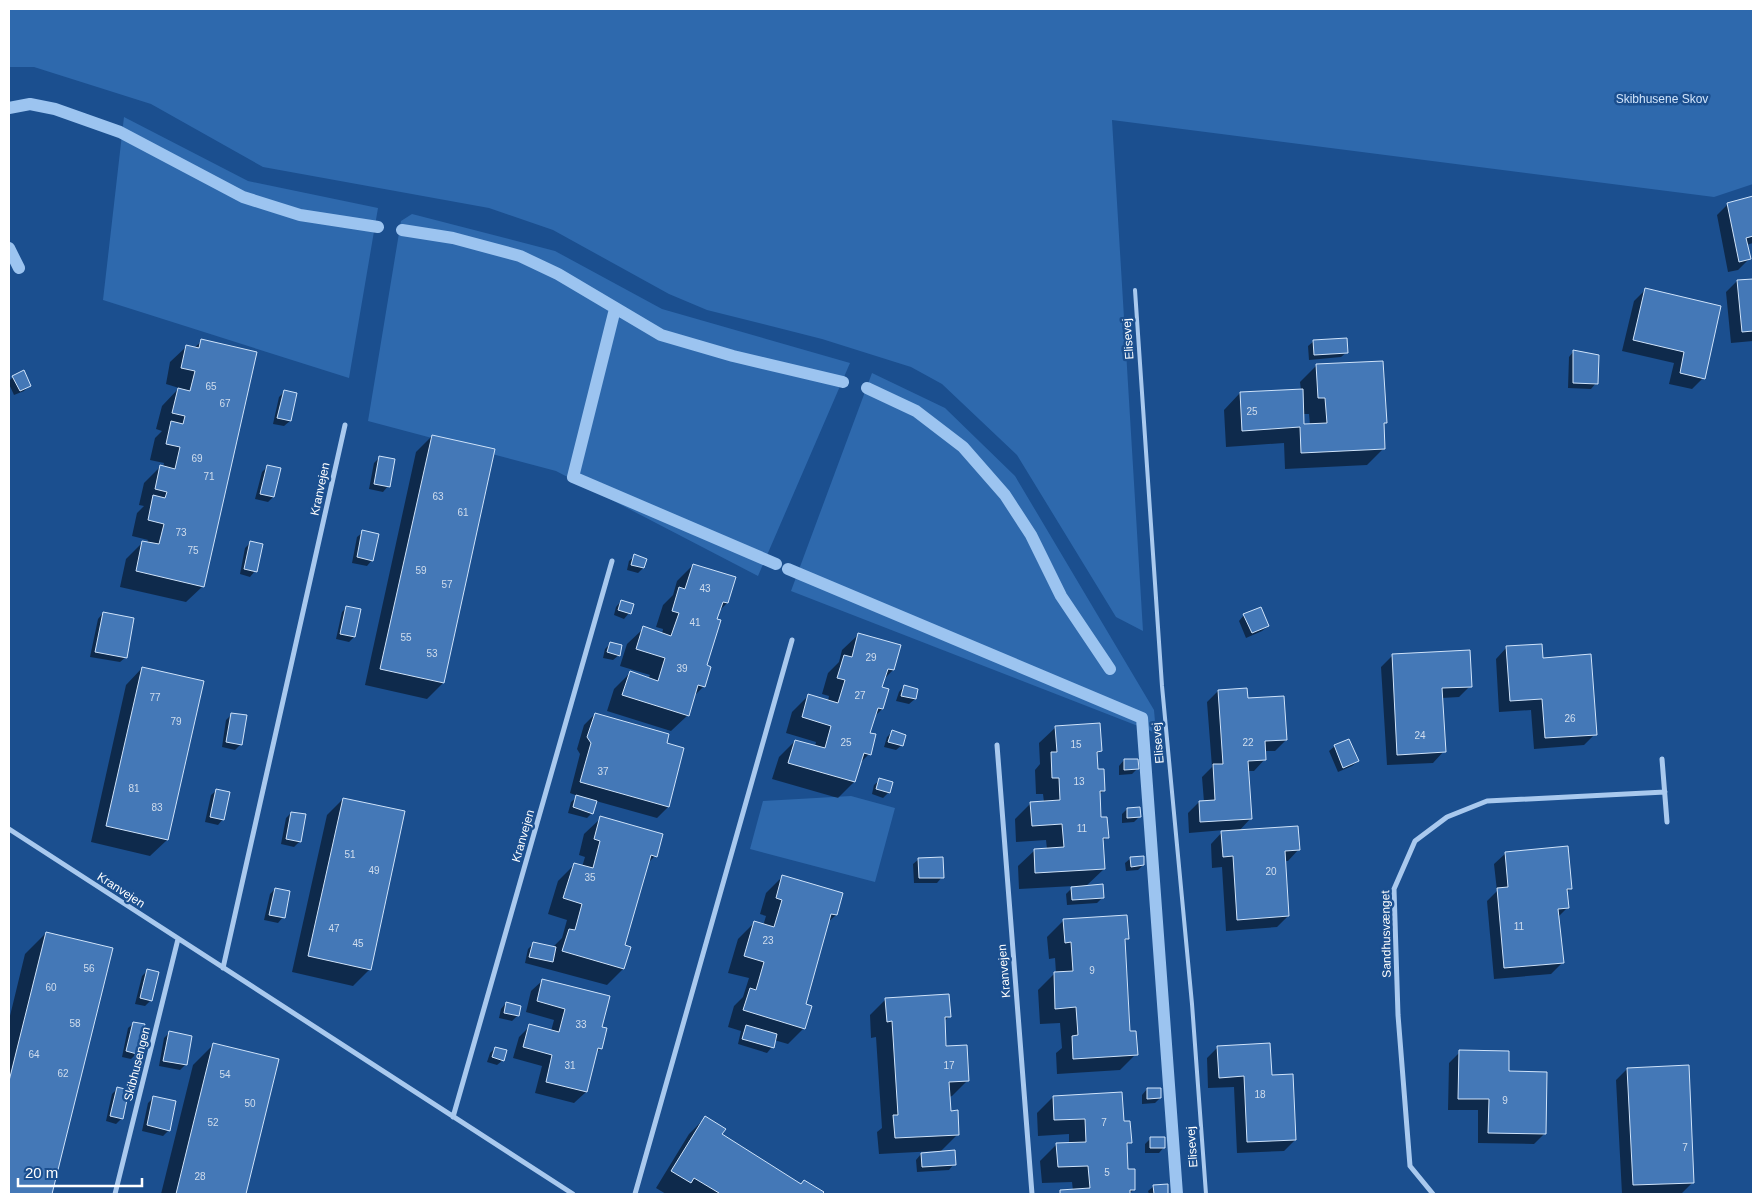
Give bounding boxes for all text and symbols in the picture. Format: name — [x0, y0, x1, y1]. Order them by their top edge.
park label: Skibhusene Skov — [1616, 92, 1708, 106]
street label: Elisevej — [1120, 318, 1136, 360]
house number: 65 — [205, 381, 217, 392]
house number: 67 — [219, 398, 231, 409]
house number: 25 — [1246, 406, 1258, 417]
house number: 69 — [191, 453, 203, 464]
street label: Kranvejen — [308, 461, 332, 517]
house number: 71 — [203, 471, 215, 482]
house number: 63 — [432, 491, 444, 502]
house number: 61 — [457, 507, 469, 518]
house number: 73 — [175, 527, 187, 538]
house number: 75 — [187, 545, 199, 556]
house number: 59 — [415, 565, 427, 576]
house number: 57 — [441, 579, 453, 590]
house number: 43 — [699, 583, 711, 594]
house number: 41 — [689, 617, 701, 628]
house number: 55 — [400, 632, 412, 643]
house number: 53 — [426, 648, 438, 659]
house number: 29 — [865, 652, 877, 663]
house number: 39 — [676, 663, 688, 674]
house number: 27 — [854, 690, 866, 701]
house number: 77 — [149, 692, 161, 703]
house number: 26 — [1564, 713, 1576, 724]
house number: 79 — [170, 716, 182, 727]
street label: Elisevej — [1149, 722, 1167, 764]
house number: 24 — [1414, 730, 1426, 741]
house number: 25 — [840, 737, 852, 748]
house number: 22 — [1242, 737, 1254, 748]
house number: 15 — [1070, 739, 1082, 750]
house number: 37 — [597, 766, 609, 777]
house number: 13 — [1073, 776, 1085, 787]
house number: 81 — [128, 783, 140, 794]
house number: 83 — [151, 802, 163, 813]
street label: Kranvejen — [509, 808, 537, 864]
house number: 11 — [1077, 823, 1088, 834]
house number: 51 — [344, 849, 356, 860]
house number: 49 — [368, 865, 380, 876]
house number: 20 — [1265, 866, 1277, 877]
street label: Kranvejen — [95, 869, 147, 911]
house number: 35 — [584, 872, 596, 883]
street label: Sandhusvænget — [1378, 890, 1394, 978]
house number: 11 — [1514, 921, 1525, 932]
house number: 47 — [328, 923, 340, 934]
house number: 23 — [762, 935, 774, 946]
house number: 45 — [352, 938, 364, 949]
street label: Kranvejen — [995, 943, 1013, 999]
house number: 56 — [83, 963, 95, 974]
house number: 9 — [1089, 965, 1095, 976]
house number: 60 — [45, 982, 57, 993]
house number: 58 — [69, 1018, 81, 1029]
house number: 33 — [575, 1019, 587, 1030]
street label: Skibhusengen — [121, 1025, 153, 1103]
house number: 64 — [28, 1049, 40, 1060]
house number: 31 — [564, 1060, 576, 1071]
house number: 17 — [943, 1060, 955, 1071]
house number: 62 — [57, 1068, 69, 1079]
house number: 54 — [219, 1069, 231, 1080]
house number: 18 — [1254, 1089, 1266, 1100]
house number: 9 — [1502, 1095, 1508, 1106]
house number: 50 — [244, 1098, 256, 1109]
house number: 52 — [207, 1117, 219, 1128]
house number: 7 — [1101, 1117, 1107, 1128]
street label: Elisevej — [1184, 1126, 1200, 1168]
house number: 7 — [1682, 1142, 1688, 1153]
scale bar — [18, 1156, 141, 1188]
text: 20 m — [25, 1164, 58, 1181]
house number: 5 — [1104, 1167, 1110, 1178]
house number: 28 — [194, 1171, 206, 1182]

